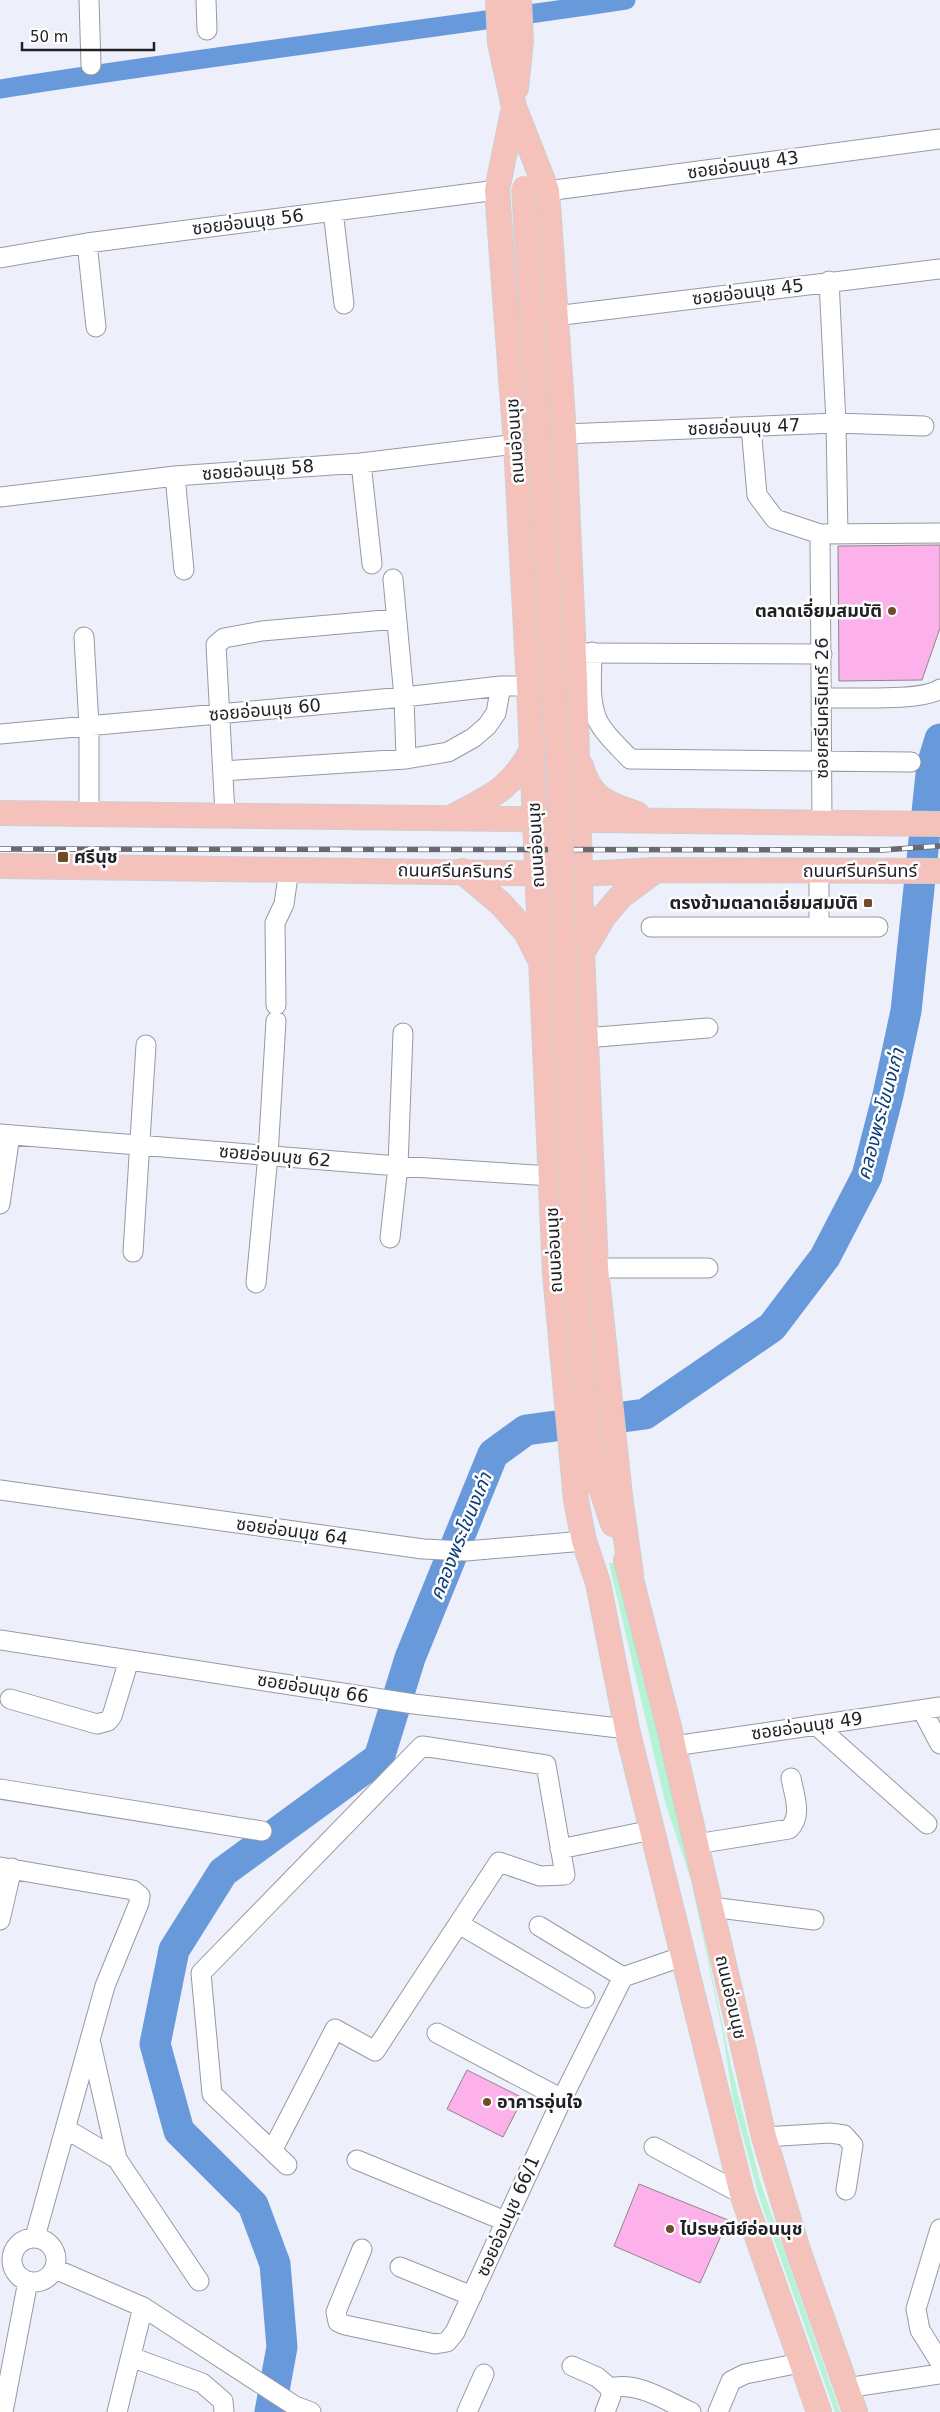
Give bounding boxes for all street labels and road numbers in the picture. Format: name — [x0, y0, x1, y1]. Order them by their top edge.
street label: ซอยอ่อนนุช 43 — [686, 146, 800, 184]
street label: ซอยอ่อนนุช 56 — [191, 204, 305, 240]
street label: ซอยอ่อนนุช 45 — [691, 274, 805, 310]
street label: ถนนอ่อนนุช — [501, 398, 529, 484]
street label: ซอยอ่อนนุช 47 — [688, 414, 800, 440]
street label: ซอยอ่อนนุช 58 — [201, 455, 315, 485]
street label: ซอยศรีนครินทร์ 26 — [811, 637, 832, 779]
street label: ซอยอ่อนนุช 60 — [208, 694, 322, 726]
street label: ถนนอ่อนนุช — [523, 802, 549, 888]
street label: ถนนศรีนครินทร์ — [398, 859, 513, 882]
street label: ถนนศรีนครินทร์ — [803, 860, 918, 881]
street label: ซอยอ่อนนุช 62 — [218, 1140, 332, 1172]
street label: ถนนอ่อนนุช — [541, 1207, 567, 1293]
street label: ซอยอ่อนนุช 64 — [235, 1512, 349, 1550]
street label: ซอยอ่อนนุช 66 — [256, 1668, 370, 1708]
street label: ซอยอ่อนนุช 49 — [750, 1707, 864, 1745]
street label: ถนนอ่อนนุช — [711, 1953, 751, 2041]
street label: ซอยอ่อนนุช 66/1 — [472, 2152, 544, 2280]

